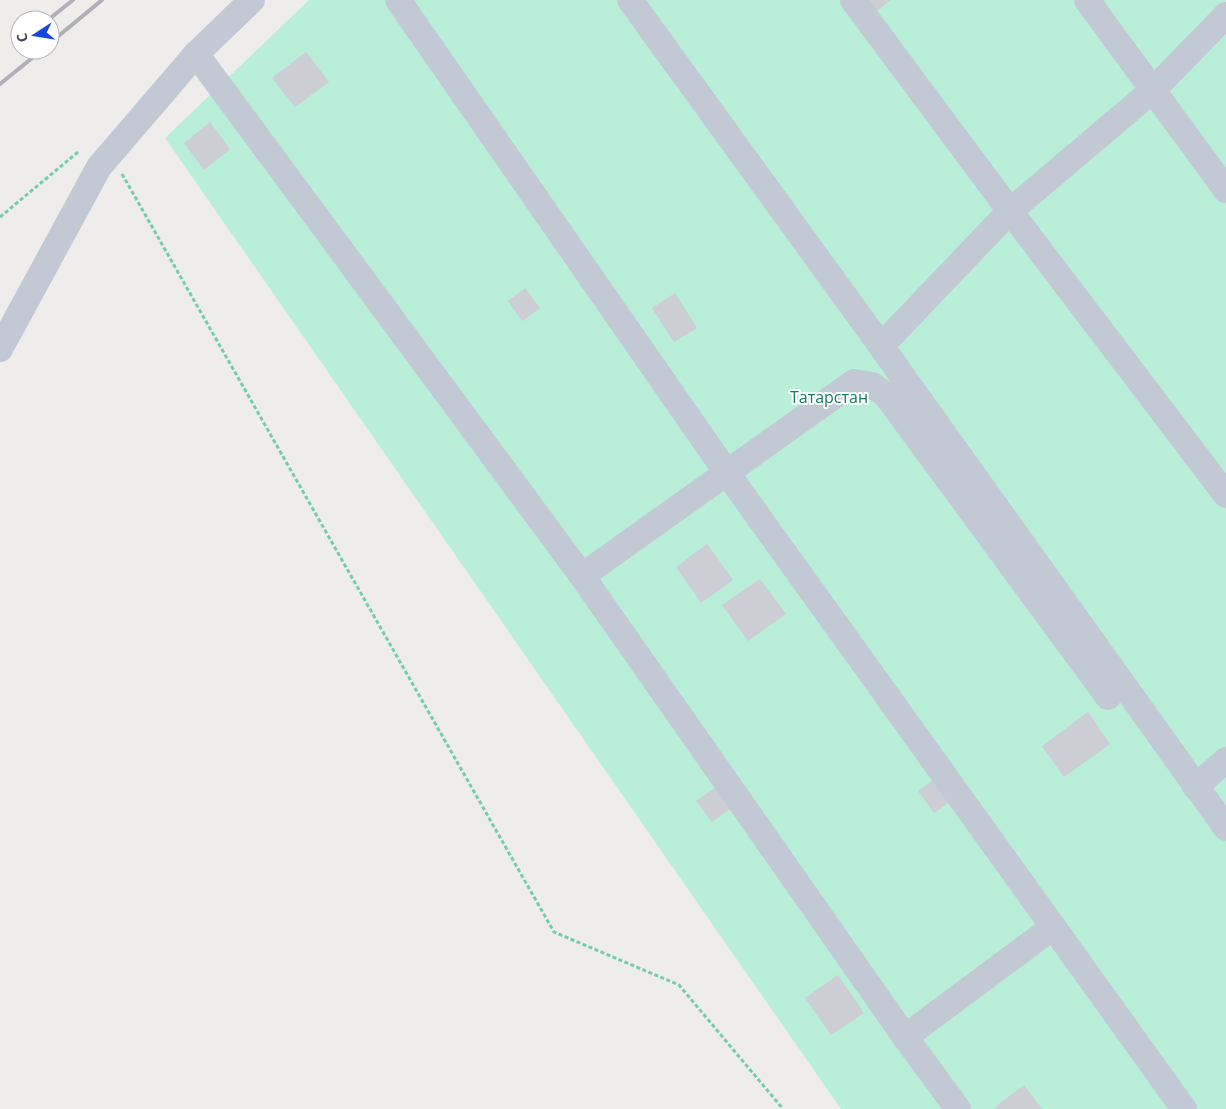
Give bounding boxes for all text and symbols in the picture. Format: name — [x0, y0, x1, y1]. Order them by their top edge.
north arrow — [10, 10, 60, 60]
text: С — [12, 31, 32, 44]
park label: Татарстан — [790, 386, 868, 408]

